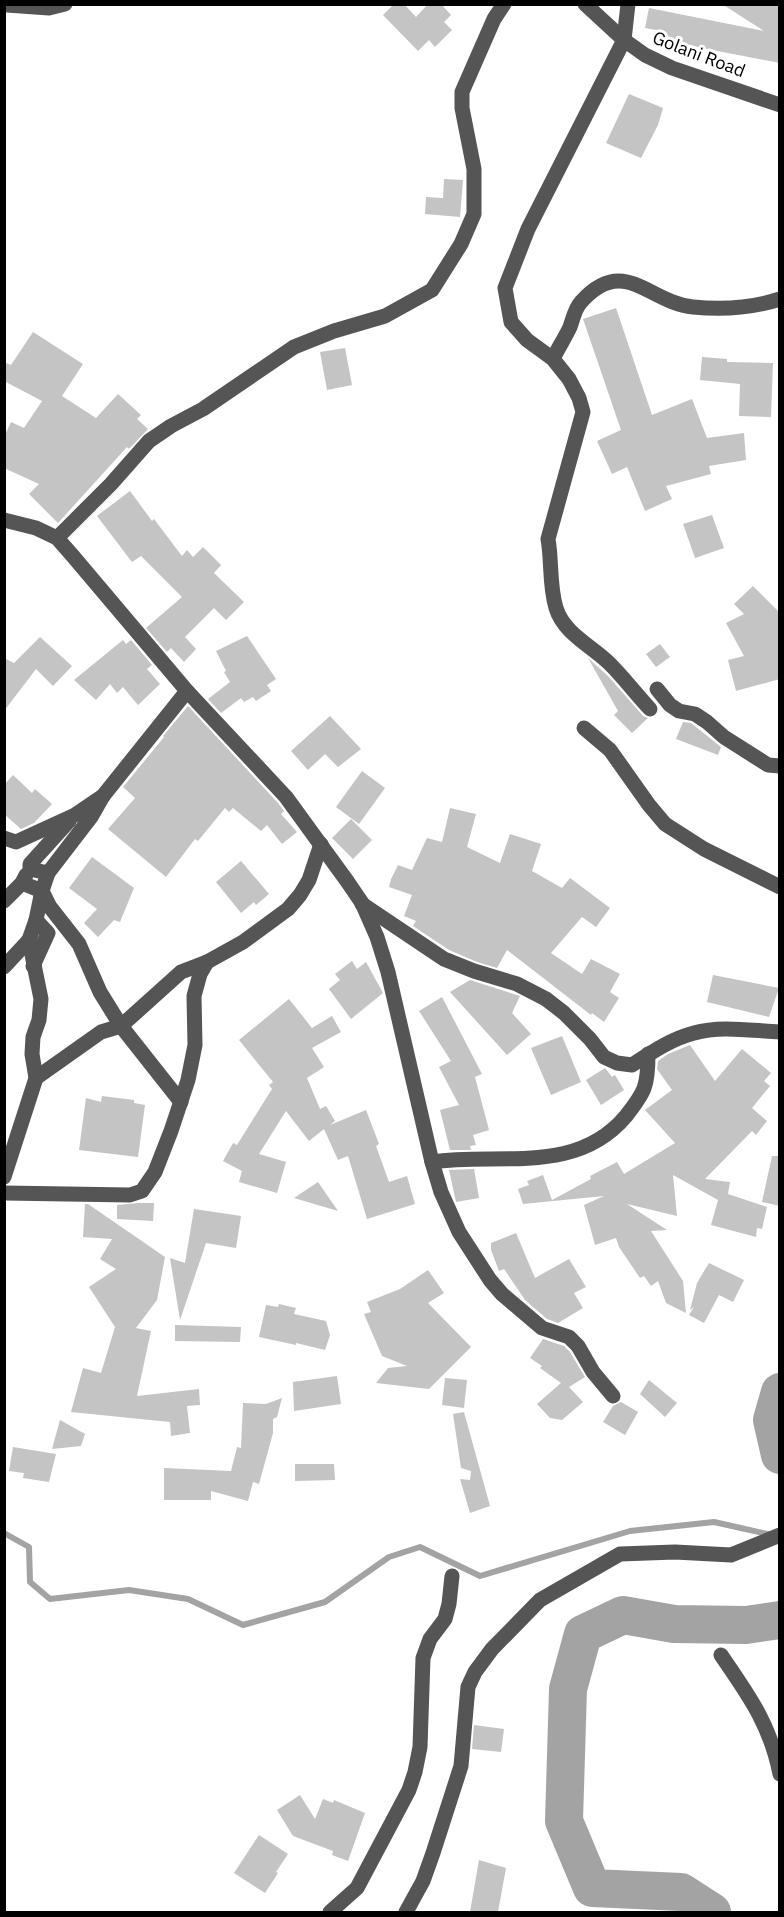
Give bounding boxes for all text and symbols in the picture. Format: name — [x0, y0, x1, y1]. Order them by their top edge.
street label: Golani Road — [649, 26, 749, 82]

